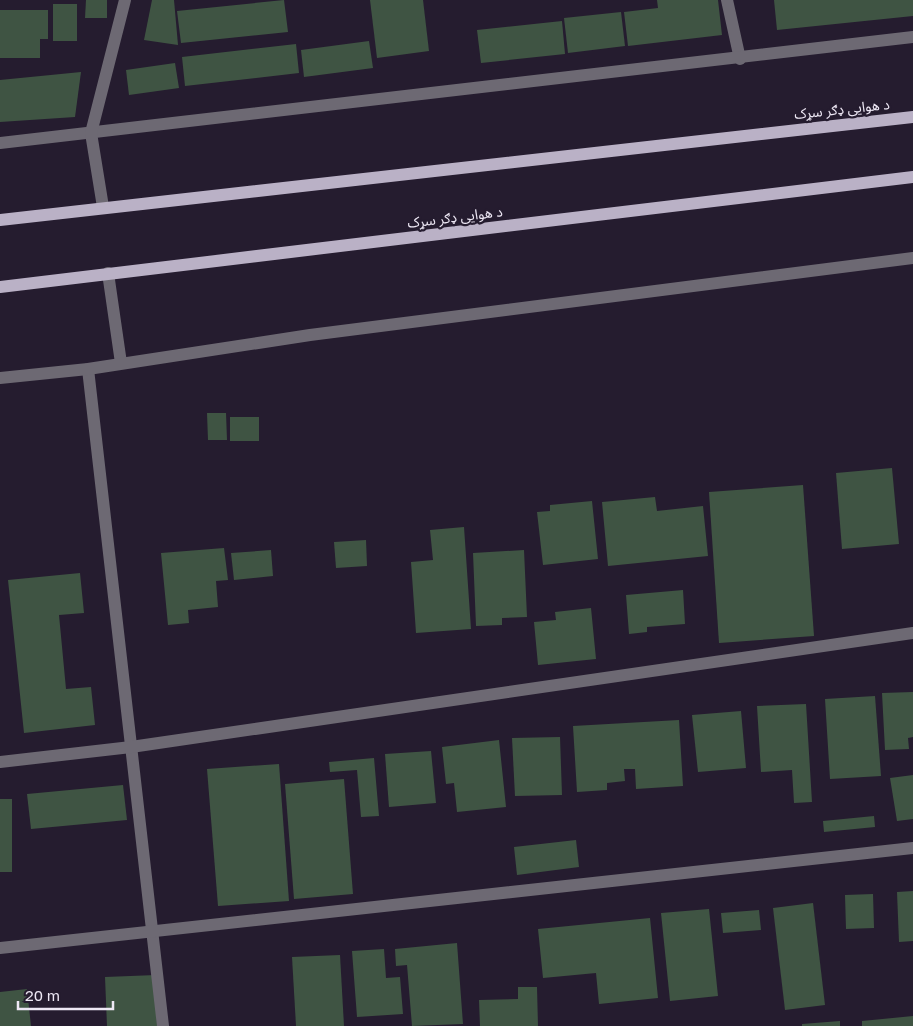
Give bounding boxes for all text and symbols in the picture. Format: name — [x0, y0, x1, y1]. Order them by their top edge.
street label: د هوایی ډګر سړک — [793, 95, 891, 123]
street label: د هوایی ډګر سړک — [406, 202, 504, 232]
scale bar — [18, 978, 112, 1010]
text: 20 m — [25, 986, 60, 1004]

